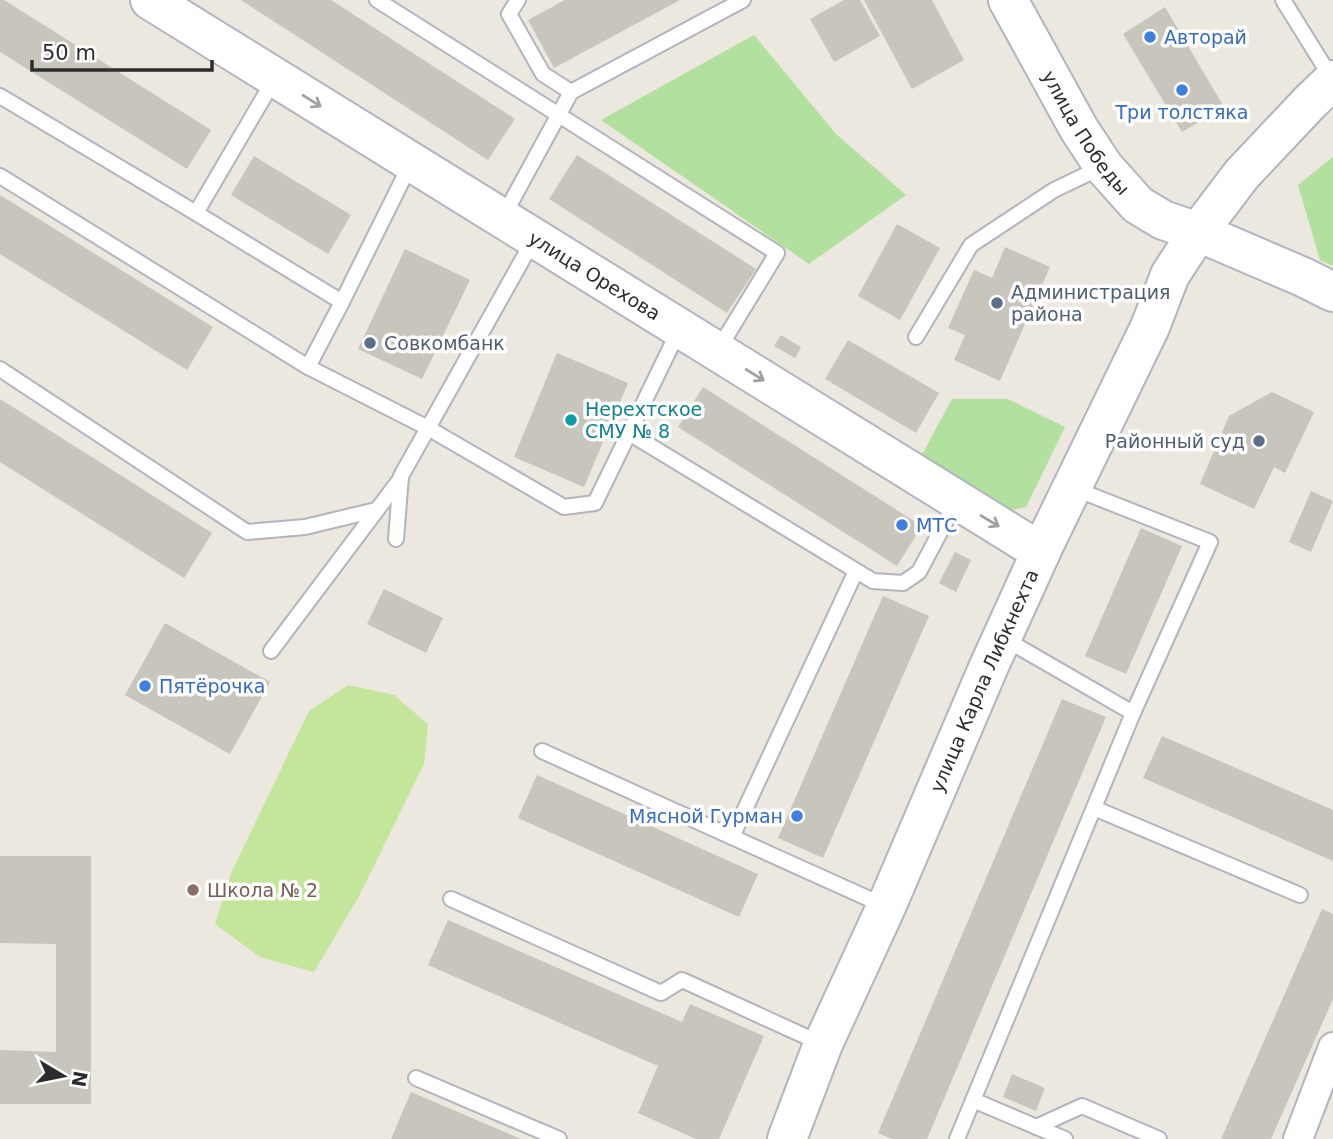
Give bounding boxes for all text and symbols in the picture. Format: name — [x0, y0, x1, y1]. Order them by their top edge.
place label: Авторай — [1164, 26, 1247, 48]
scale bar — [32, 28, 212, 72]
marker: Авторай — [1142, 29, 1158, 45]
text: 50 m — [42, 41, 96, 65]
street label: улица Победы — [1038, 67, 1134, 199]
marker: Три толстяка — [1174, 82, 1190, 98]
one-way arrow — [301, 94, 321, 108]
place label: Три толстяка — [1115, 101, 1248, 123]
street label: улица Орехова — [525, 226, 665, 325]
place label: Администрация района — [1011, 281, 1171, 325]
marker: Администрация района — [989, 295, 1005, 311]
place label: Совкомбанк — [384, 332, 505, 354]
marker: Совкомбанк — [362, 335, 378, 351]
one-way arrow — [745, 368, 764, 383]
place label: Нерехтское СМУ № 8 — [585, 398, 702, 442]
marker: Нерехтское СМУ № 8 — [563, 412, 579, 428]
place label: Районный суд — [1105, 430, 1245, 452]
marker: Районный суд — [1251, 433, 1267, 449]
place label: МТС — [916, 514, 957, 536]
one-way arrow — [979, 514, 999, 528]
marker: МТС — [894, 517, 910, 533]
street label: улица Карла Либкнехта — [925, 566, 1043, 796]
place label: Пятёрочка — [159, 675, 266, 697]
marker: Пятёрочка — [137, 678, 153, 694]
place label: Мясной Гурман — [629, 805, 783, 827]
marker: Мясной Гурман — [789, 808, 805, 824]
place label: Школа № 2 — [207, 879, 318, 901]
marker: Школа № 2 — [185, 882, 201, 898]
north arrow — [28, 1041, 98, 1111]
text: N — [68, 1069, 92, 1089]

